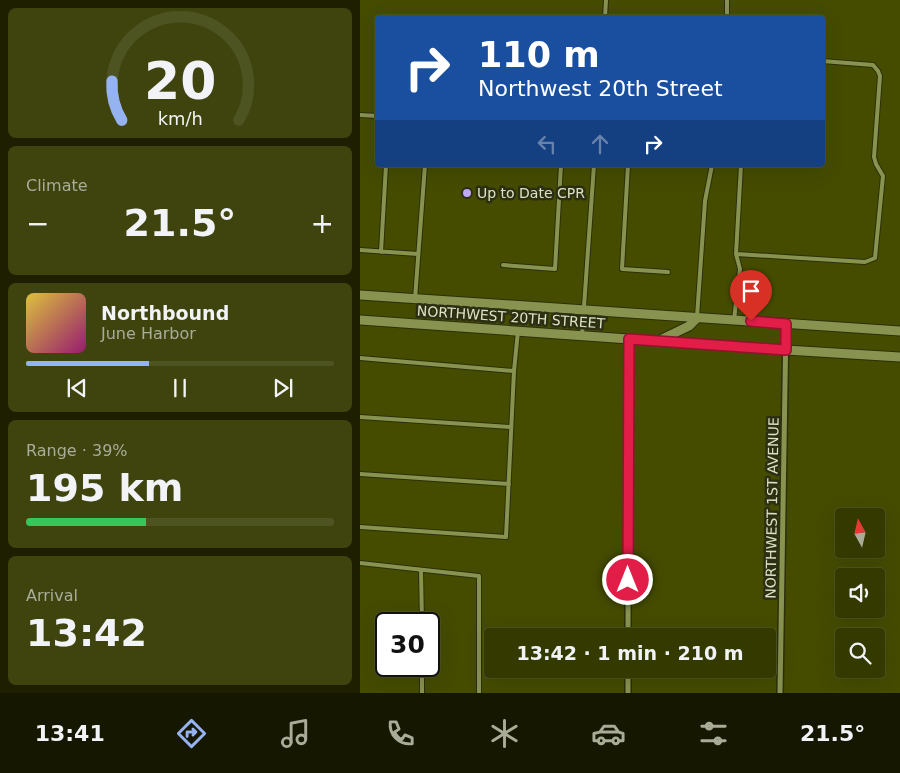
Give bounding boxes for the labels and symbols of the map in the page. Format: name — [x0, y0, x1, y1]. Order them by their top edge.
place label: Up to Date CPR — [477, 185, 585, 201]
marker: Up to Date CPR — [461, 187, 473, 199]
pin — [730, 270, 772, 321]
street label: NORTHWEST 20TH STREET — [416, 302, 606, 332]
street label: NORTHWEST 1ST AVENUE — [762, 417, 782, 599]
north arrow — [835, 508, 885, 558]
position arrow — [601, 553, 653, 605]
speed limit sign: 30 — [375, 612, 440, 677]

